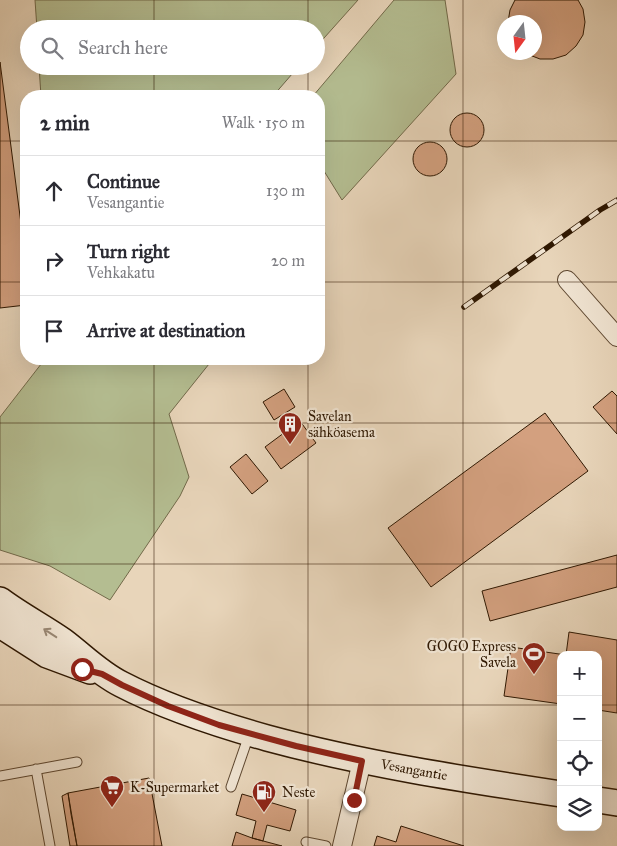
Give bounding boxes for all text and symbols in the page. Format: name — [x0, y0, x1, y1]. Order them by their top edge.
north arrow — [497, 15, 542, 60]
search box — [20, 20, 325, 75]
icon: search — [38, 34, 66, 62]
text: Search here — [78, 36, 168, 59]
text: 2 min — [40, 110, 90, 136]
text: Walk · 150 m — [222, 113, 305, 132]
text: Continue — [87, 170, 160, 193]
icon: ahead — [40, 177, 68, 205]
text: 130 m — [266, 181, 305, 200]
text: Vesangantie — [87, 193, 164, 212]
text: Turn right — [87, 240, 170, 263]
icon: right — [40, 247, 68, 275]
text: 20 m — [271, 251, 305, 270]
text: Vehkakatu — [87, 263, 155, 282]
icon: arrive — [40, 317, 68, 345]
text: Arrive at destination — [87, 319, 245, 342]
place label: Savelan sähköasema — [308, 408, 375, 441]
building icon: Savelan sähköasema — [277, 411, 303, 445]
one-way arrow — [43, 627, 57, 638]
place label: GOGO Express Savela — [427, 638, 516, 671]
sports icon: GOGO Express Savela — [521, 641, 547, 675]
map controls — [557, 651, 602, 831]
button: + — [557, 651, 602, 696]
route start — [71, 658, 94, 681]
button: − — [557, 696, 602, 741]
button: locate — [557, 741, 602, 786]
street label: Vesangantie — [378, 756, 449, 784]
supermarket icon: K-Supermarket — [99, 774, 125, 808]
place label: K-Supermarket — [130, 779, 219, 796]
fuel station icon: Neste — [251, 779, 277, 813]
place label: Neste — [282, 784, 316, 801]
button: layers — [557, 786, 602, 831]
route end — [343, 789, 366, 812]

